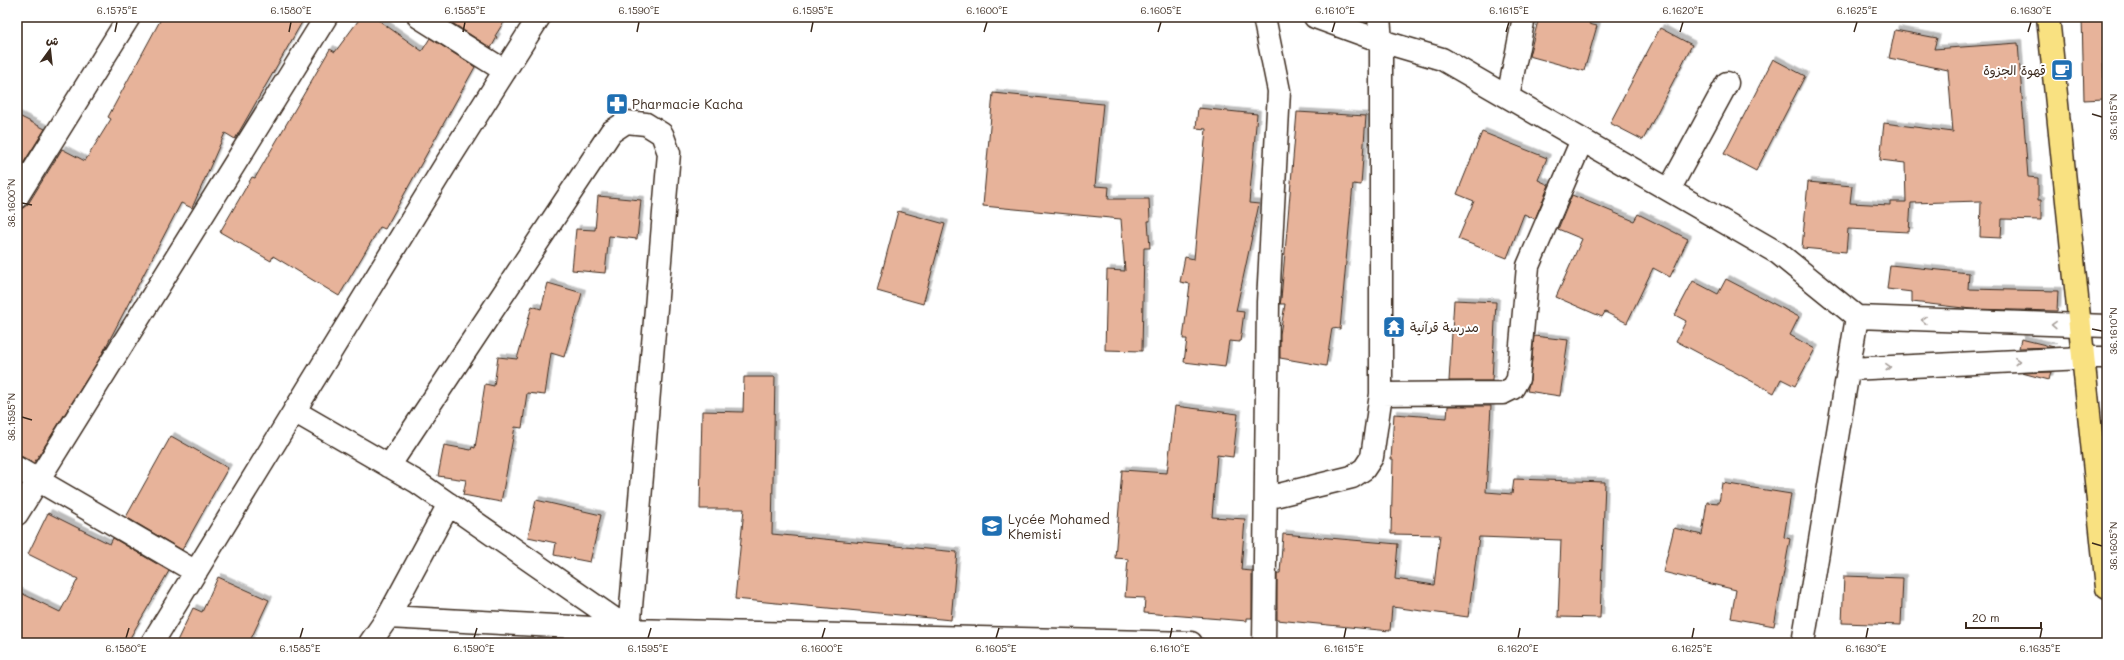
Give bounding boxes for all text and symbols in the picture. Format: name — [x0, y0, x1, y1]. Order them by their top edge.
text: 6.1575°E — [97, 3, 137, 17]
text: 6.1580°E — [270, 3, 312, 17]
text: 6.1585°E — [445, 3, 486, 17]
text: 6.1590°E — [619, 3, 660, 17]
text: 6.1595°E — [793, 3, 834, 17]
text: 6.1600°E — [966, 3, 1008, 17]
text: 6.1605°E — [1140, 3, 1182, 17]
text: 6.1610°E — [1315, 3, 1355, 17]
text: 6.1615°E — [1489, 3, 1529, 17]
text: 6.1620°E — [1663, 3, 1704, 17]
text: 6.1625°E — [1837, 3, 1878, 17]
text: 6.1630°E — [2010, 3, 2052, 17]
north arrow — [30, 30, 70, 70]
text: ش — [45, 31, 61, 49]
cafe icon: قهوة الجزوة — [2049, 57, 2075, 83]
place label: قهوة الجزوة — [1983, 61, 2046, 79]
pharmacy icon: Pharmacie Kacha — [604, 91, 630, 117]
text: 36.1615°N — [2106, 94, 2120, 140]
place label: Pharmacie Kacha — [632, 95, 743, 112]
text: 36.1600°N — [4, 179, 18, 227]
text: 36.1610°N — [2106, 307, 2120, 355]
temple icon: مدرسة قرآنية — [1381, 314, 1407, 340]
one-way arrow — [1921, 315, 1927, 324]
place label: مدرسة قرآنية — [1410, 318, 1479, 336]
one-way arrow — [2051, 321, 2057, 329]
one-way arrow — [2014, 357, 2020, 365]
one-way arrow — [1885, 363, 1891, 372]
text: 36.1595°N — [4, 393, 18, 441]
place label: Lycée Mohamed Khemisti — [1008, 510, 1110, 542]
school or university icon: Lycée Mohamed Khemisti — [979, 513, 1005, 539]
text: 36.1605°N — [2106, 522, 2120, 570]
scale bar — [1966, 604, 2041, 630]
text: 20 m — [1972, 609, 2000, 625]
text: 6.1580°E — [105, 641, 147, 655]
text: 6.1585°E — [280, 641, 321, 655]
text: 6.1590°E — [454, 641, 495, 655]
text: 6.1595°E — [628, 641, 669, 655]
text: 6.1600°E — [801, 641, 843, 655]
text: 6.1605°E — [975, 641, 1017, 655]
text: 6.1610°E — [1150, 641, 1190, 655]
text: 6.1615°E — [1324, 641, 1364, 655]
text: 6.1620°E — [1498, 641, 1539, 655]
text: 6.1625°E — [1672, 641, 1713, 655]
text: 6.1630°E — [1845, 641, 1887, 655]
text: 6.1635°E — [2020, 641, 2061, 655]

